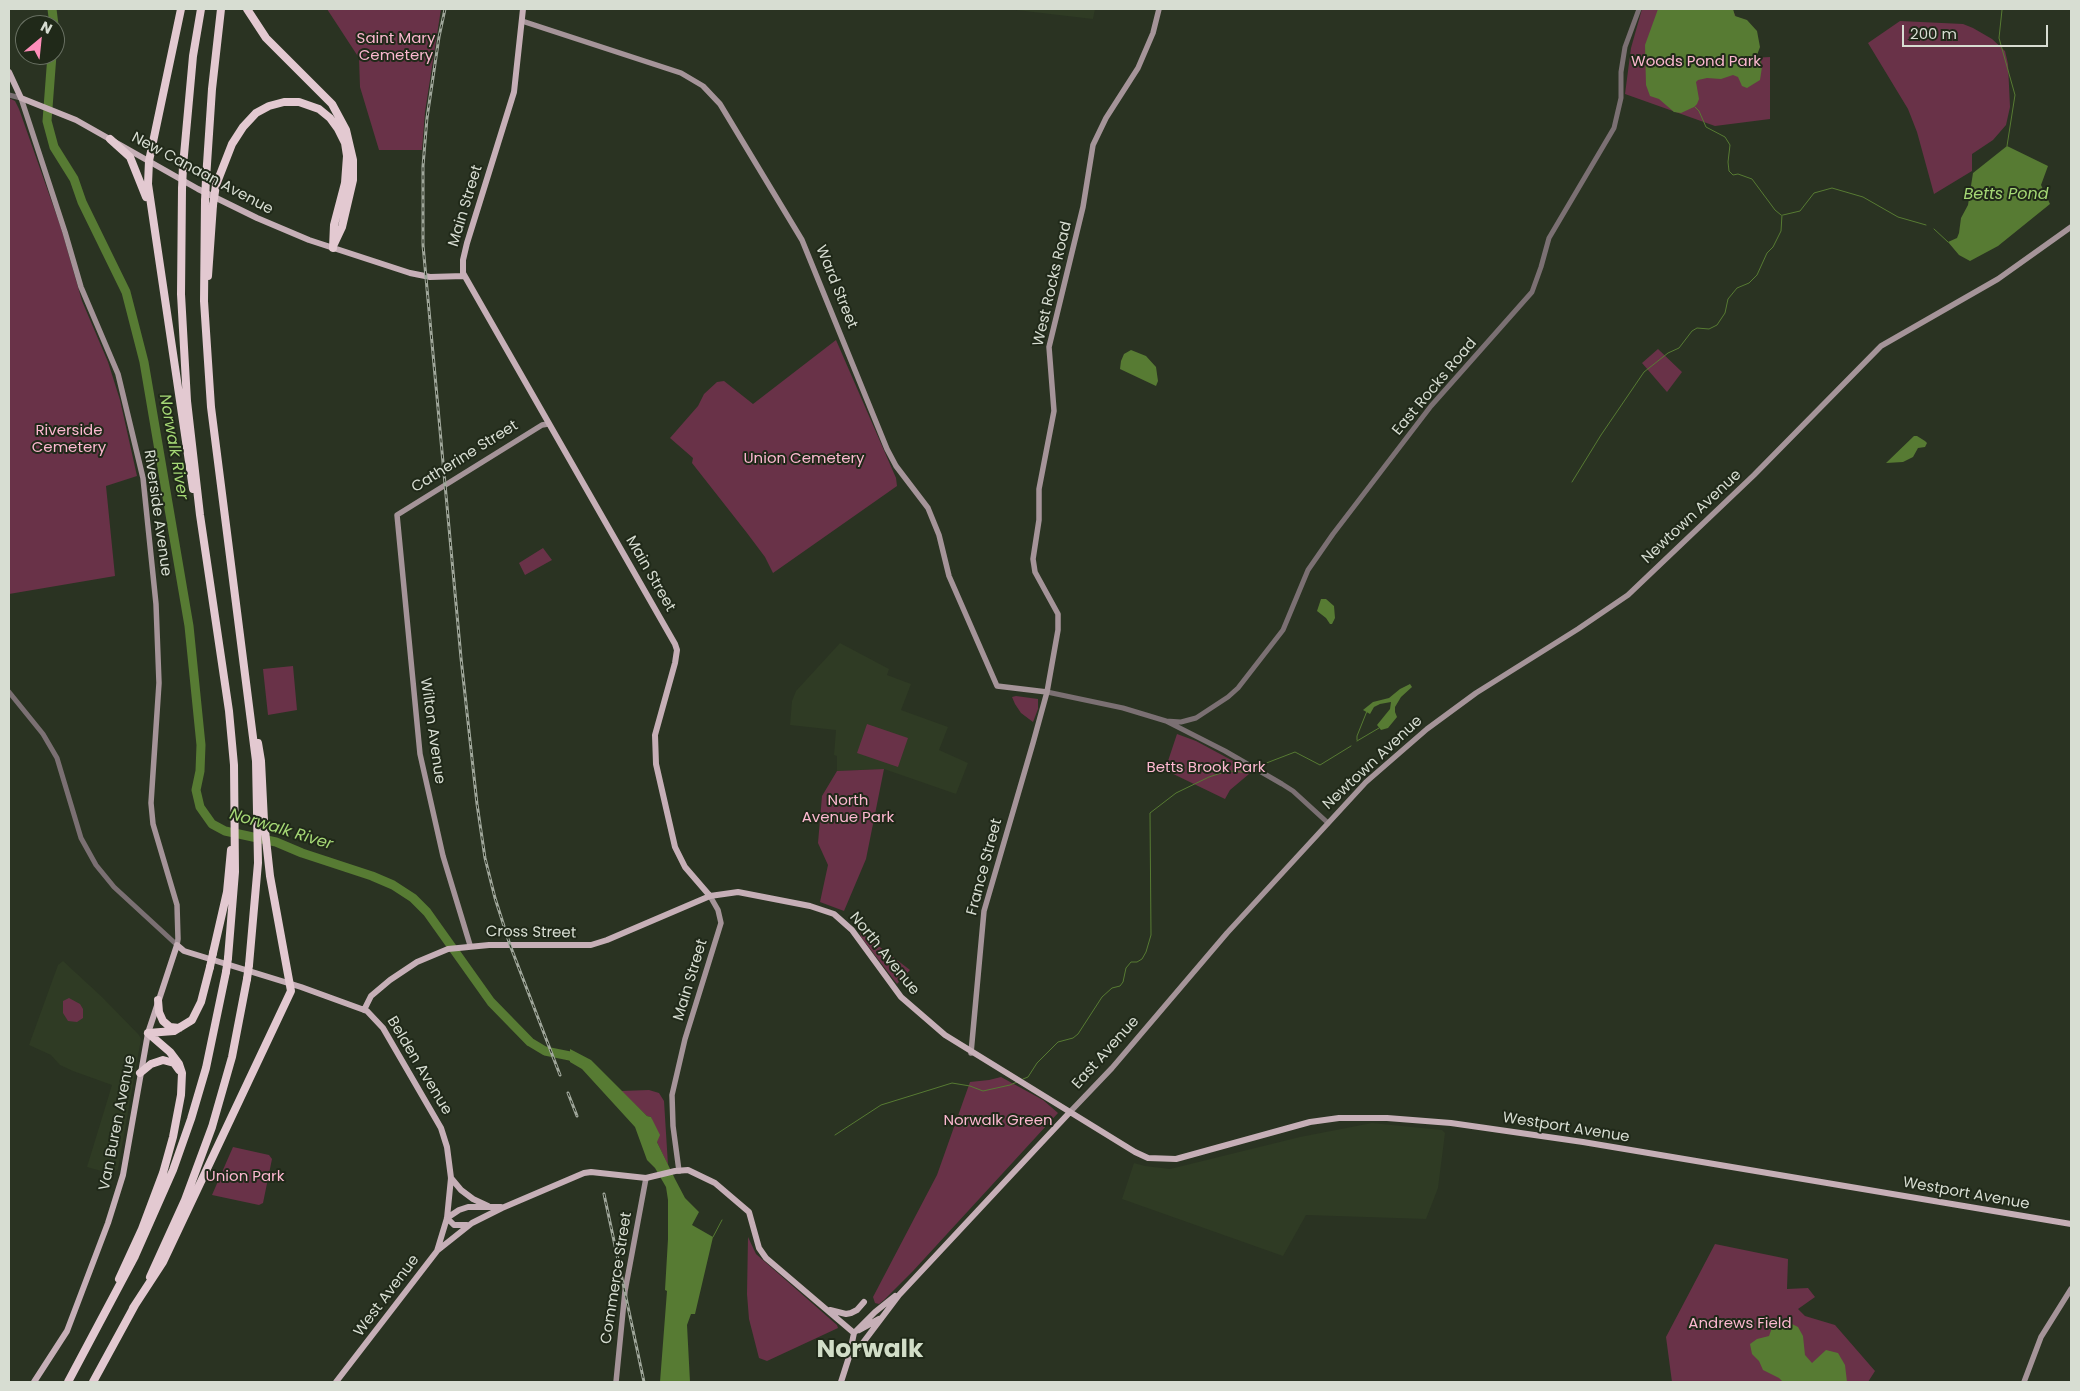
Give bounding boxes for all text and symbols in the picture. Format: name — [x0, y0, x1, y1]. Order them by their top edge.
north arrow — [15, 15, 65, 65]
scale bar — [1905, 15, 2051, 47]
text: N — [37, 16, 56, 39]
text: 200 m — [1910, 23, 1957, 44]
park label: Saint Mary Cemetery — [357, 30, 435, 65]
park label: Woods Pond Park — [1631, 53, 1761, 71]
street label: New Canaan Avenue — [128, 129, 276, 219]
street label: Main Street — [445, 163, 487, 249]
water label: Betts Pond — [1963, 185, 2049, 205]
street label: West Rocks Road — [1030, 220, 1076, 348]
street label: Ward Street — [811, 243, 861, 331]
street label: East Rocks Road — [1389, 335, 1481, 439]
water label: Norwalk River — [154, 393, 192, 501]
street label: Catherine Street — [408, 417, 522, 497]
park label: Riverside Cemetery — [32, 422, 106, 457]
street label: Riverside Avenue — [139, 449, 175, 577]
park label: Union Cemetery — [743, 450, 865, 468]
street label: Newtown Avenue — [1639, 466, 1745, 568]
street label: Main Street — [621, 533, 679, 615]
street label: Wilton Avenue — [416, 677, 448, 785]
street label: Newtown Avenue — [1320, 712, 1426, 814]
park label: Betts Brook Park — [1146, 759, 1266, 777]
park label: North Avenue Park — [802, 792, 894, 827]
water label: Norwalk River — [227, 805, 335, 855]
street label: France Street — [963, 817, 1007, 917]
street label: North Avenue — [845, 909, 923, 999]
street label: Cross Street — [486, 923, 576, 943]
street label: Main Street — [670, 937, 712, 1023]
street label: East Avenue — [1069, 1013, 1143, 1093]
street label: Belden Avenue — [383, 1014, 455, 1118]
street label: Van Buren Avenue — [96, 1054, 140, 1192]
street label: Westport Avenue — [1501, 1109, 1631, 1147]
park label: Norwalk Green — [943, 1112, 1053, 1130]
park label: Union Park — [206, 1168, 284, 1186]
street label: Westport Avenue — [1901, 1174, 2031, 1214]
street label: Commerce Street — [598, 1211, 636, 1345]
street label: West Avenue — [350, 1252, 424, 1340]
park label: Andrews Field — [1688, 1315, 1792, 1333]
district label: Norwalk — [817, 1336, 923, 1366]

